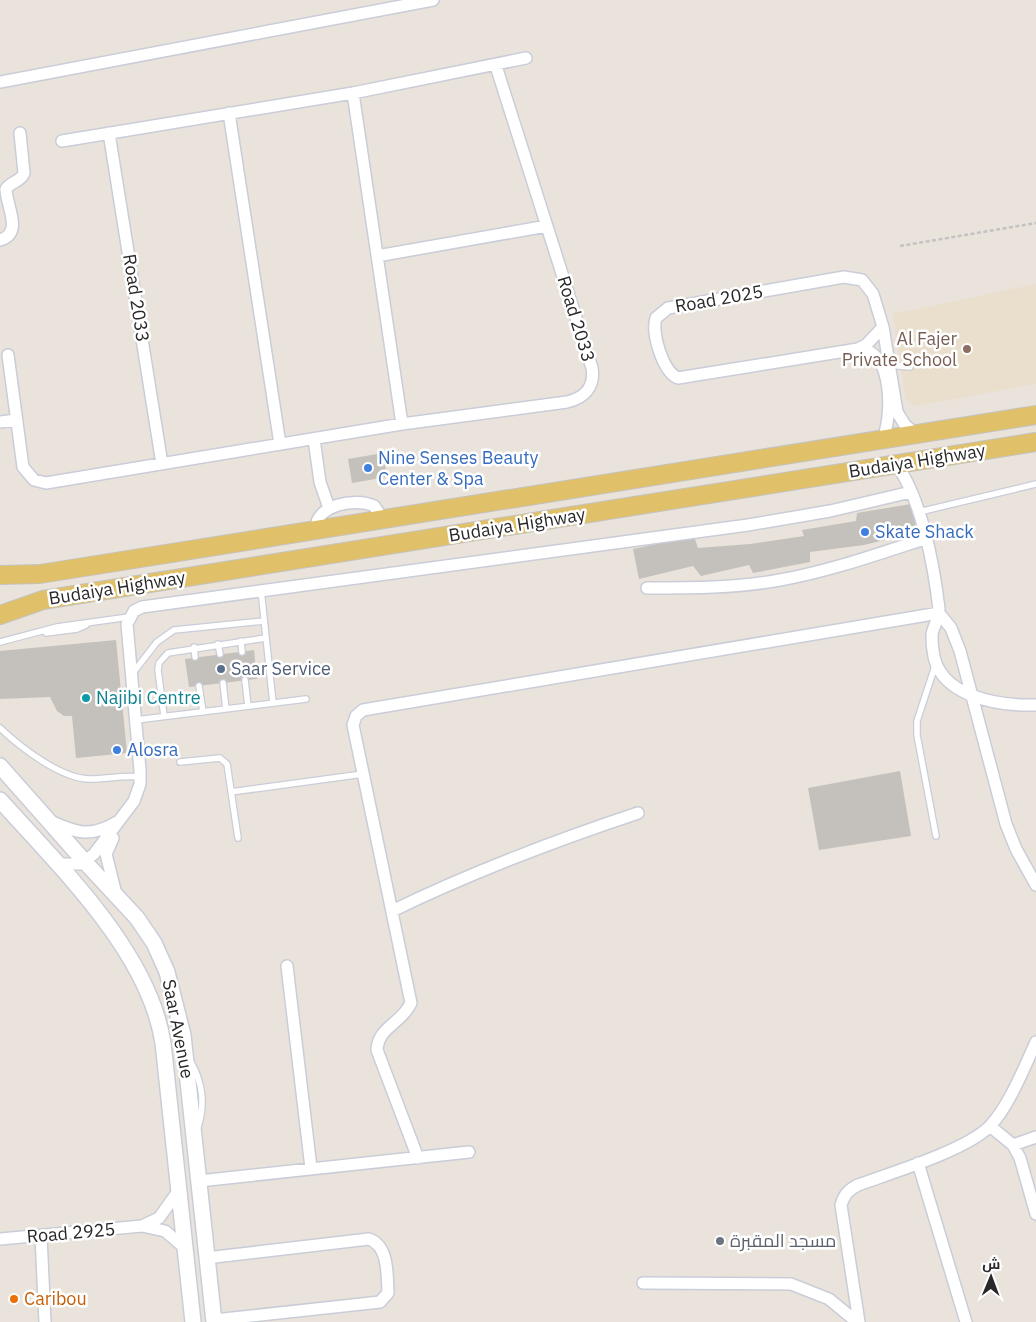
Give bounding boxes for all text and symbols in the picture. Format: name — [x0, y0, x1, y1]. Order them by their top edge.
street label: Road 2033 — [118, 252, 155, 344]
street label: Road 2033 — [552, 273, 600, 365]
street label: Road 2025 — [673, 279, 765, 318]
place label: Al Fajer Private School — [842, 327, 957, 371]
marker: Al Fajer Private School — [961, 343, 973, 355]
street label: Budaiya Highway — [847, 438, 987, 483]
place label: Nine Senses Beauty Center & Spa — [378, 446, 539, 490]
marker: Nine Senses Beauty Center & Spa — [362, 462, 374, 474]
street label: Budaiya Highway — [447, 502, 587, 547]
place label: Skate Shack — [875, 520, 974, 543]
marker: Skate Shack — [859, 526, 871, 538]
street label: Budaiya Highway — [47, 565, 187, 610]
place label: Saar Service — [231, 657, 331, 680]
marker: Saar Service — [215, 663, 227, 675]
place label: Najibi Centre — [96, 686, 201, 709]
marker: Najibi Centre — [80, 692, 92, 704]
place label: Alosra — [127, 738, 179, 761]
marker: Alosra — [111, 744, 123, 756]
street label: Saar Avenue — [158, 977, 199, 1081]
street label: Road 2925 — [26, 1217, 116, 1248]
place label: مسجد المقبرة — [730, 1229, 836, 1252]
marker: مسجد المقبرة — [714, 1235, 726, 1247]
north arrow — [966, 1252, 1016, 1302]
text: ش — [982, 1255, 1000, 1273]
place label: Caribou — [24, 1287, 87, 1310]
marker: Caribou — [8, 1293, 20, 1305]

